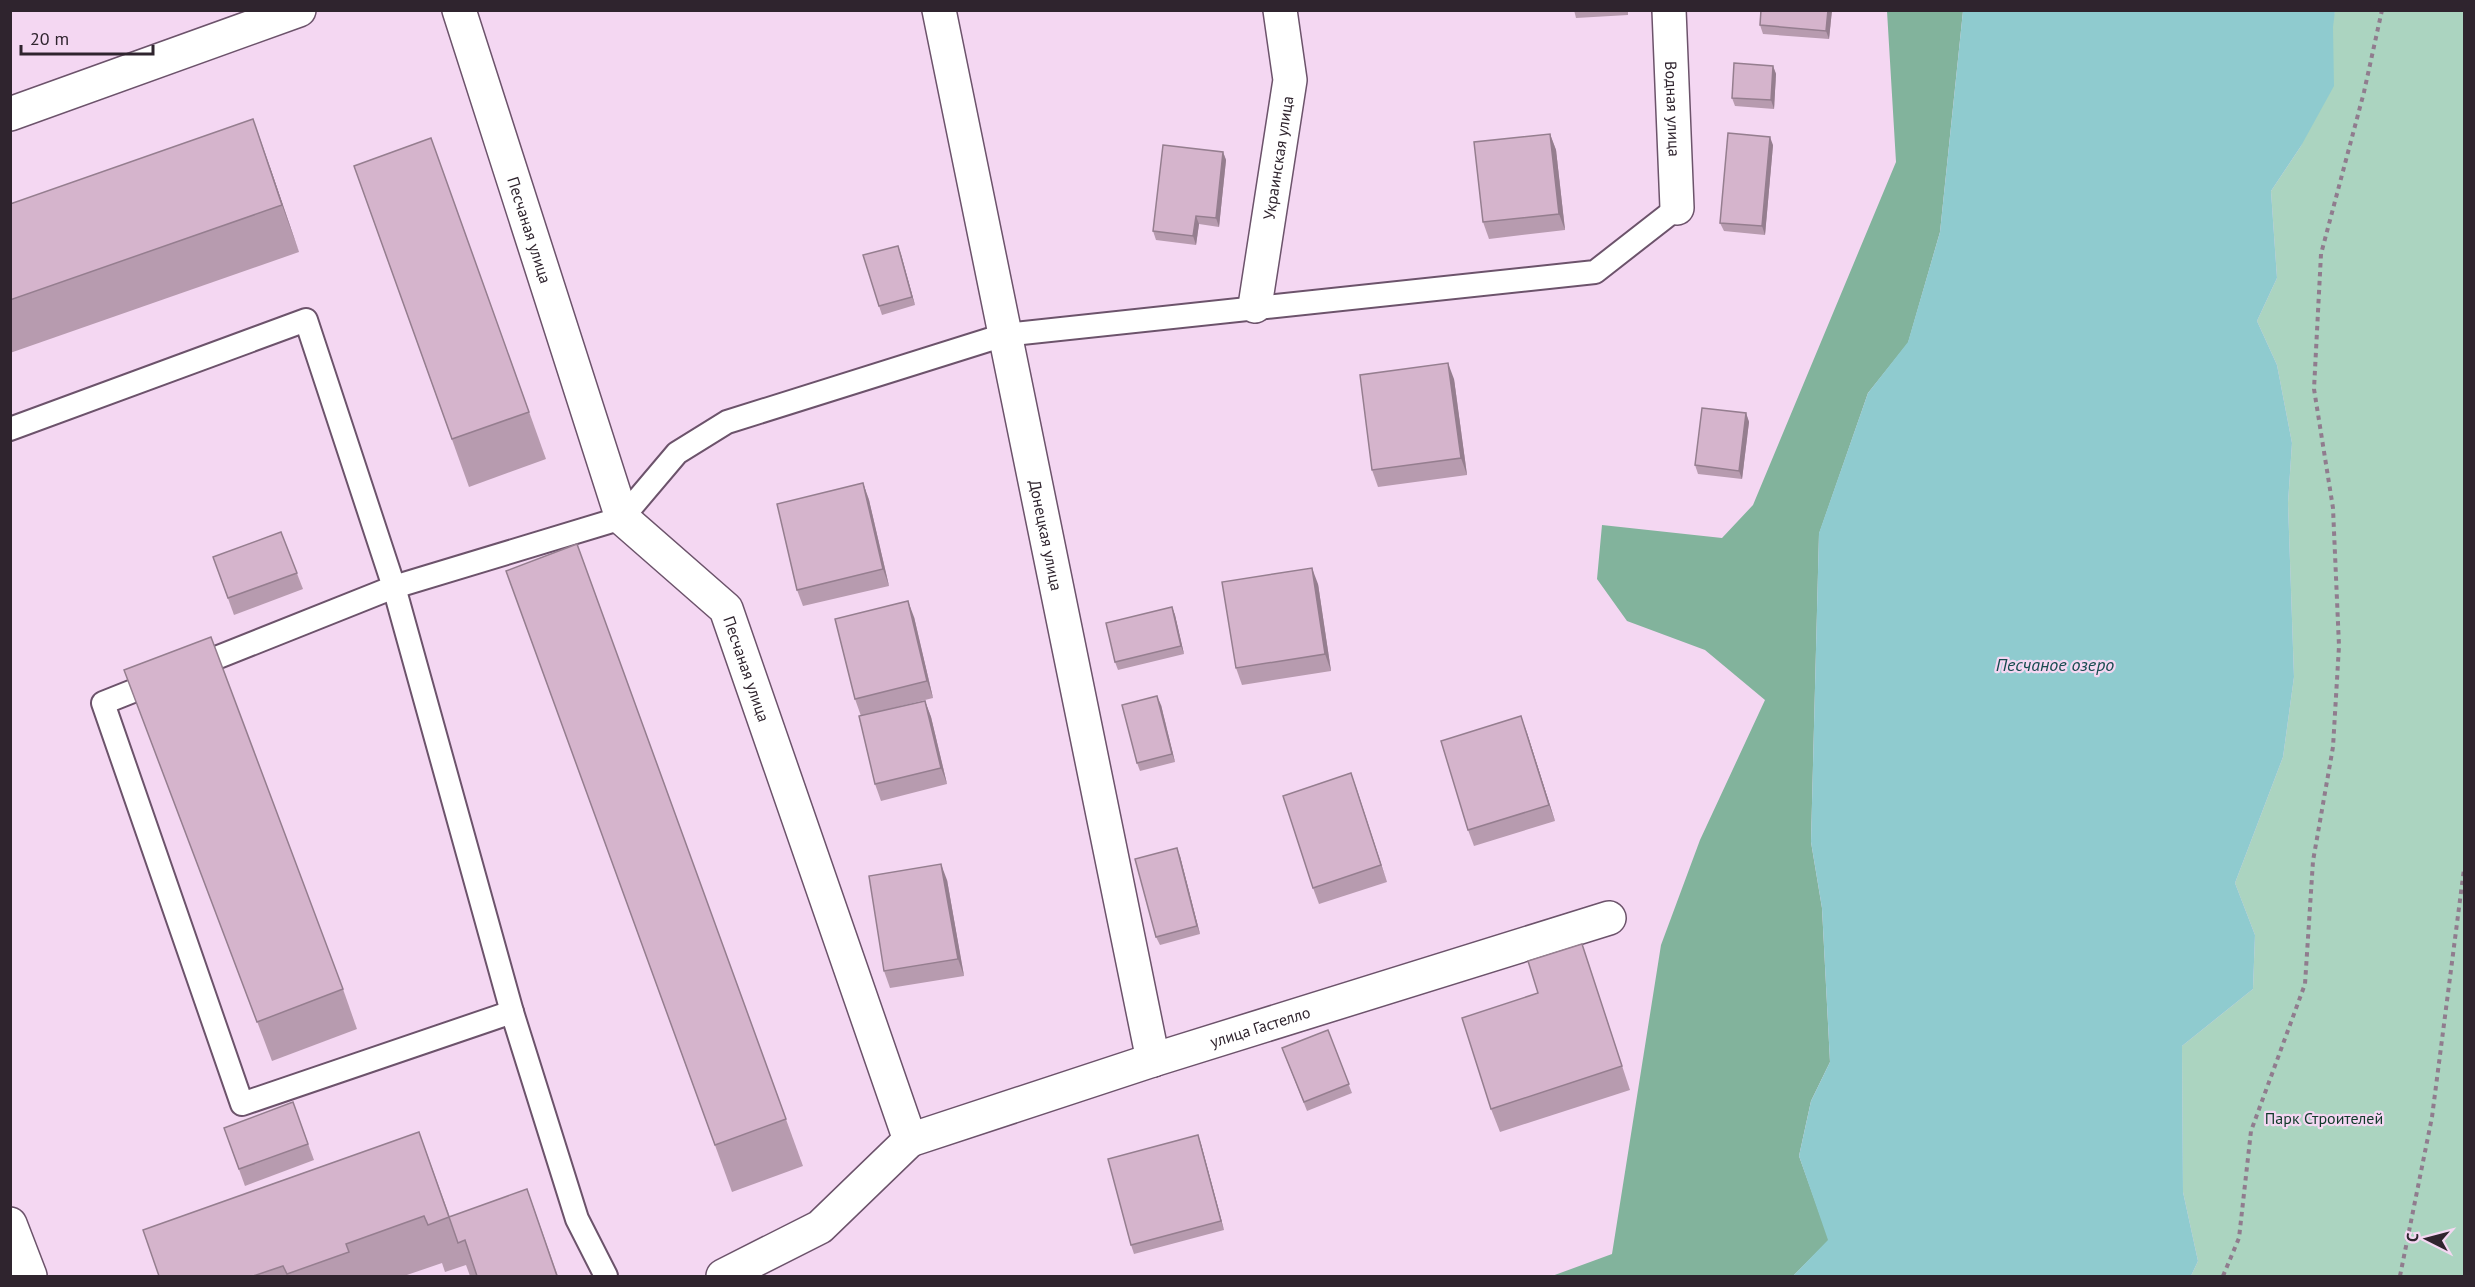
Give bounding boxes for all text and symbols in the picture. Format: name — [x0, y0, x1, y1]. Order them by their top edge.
scale bar — [21, 18, 153, 56]
text: 20 m — [30, 27, 69, 50]
street label: Водная улица — [1661, 61, 1685, 157]
street label: Украинская улица — [1258, 94, 1297, 221]
street label: Песчаная улица — [503, 174, 556, 286]
street label: Донецкая улица — [1025, 478, 1067, 592]
street label: Песчаная улица — [719, 613, 774, 724]
water label: Песчаное озеро — [1996, 653, 2114, 676]
street label: улица Гастелло — [1208, 1002, 1313, 1052]
park label: Парк Строителей — [2265, 1108, 2383, 1128]
north arrow — [2397, 1209, 2457, 1269]
text: С — [2402, 1232, 2423, 1243]

